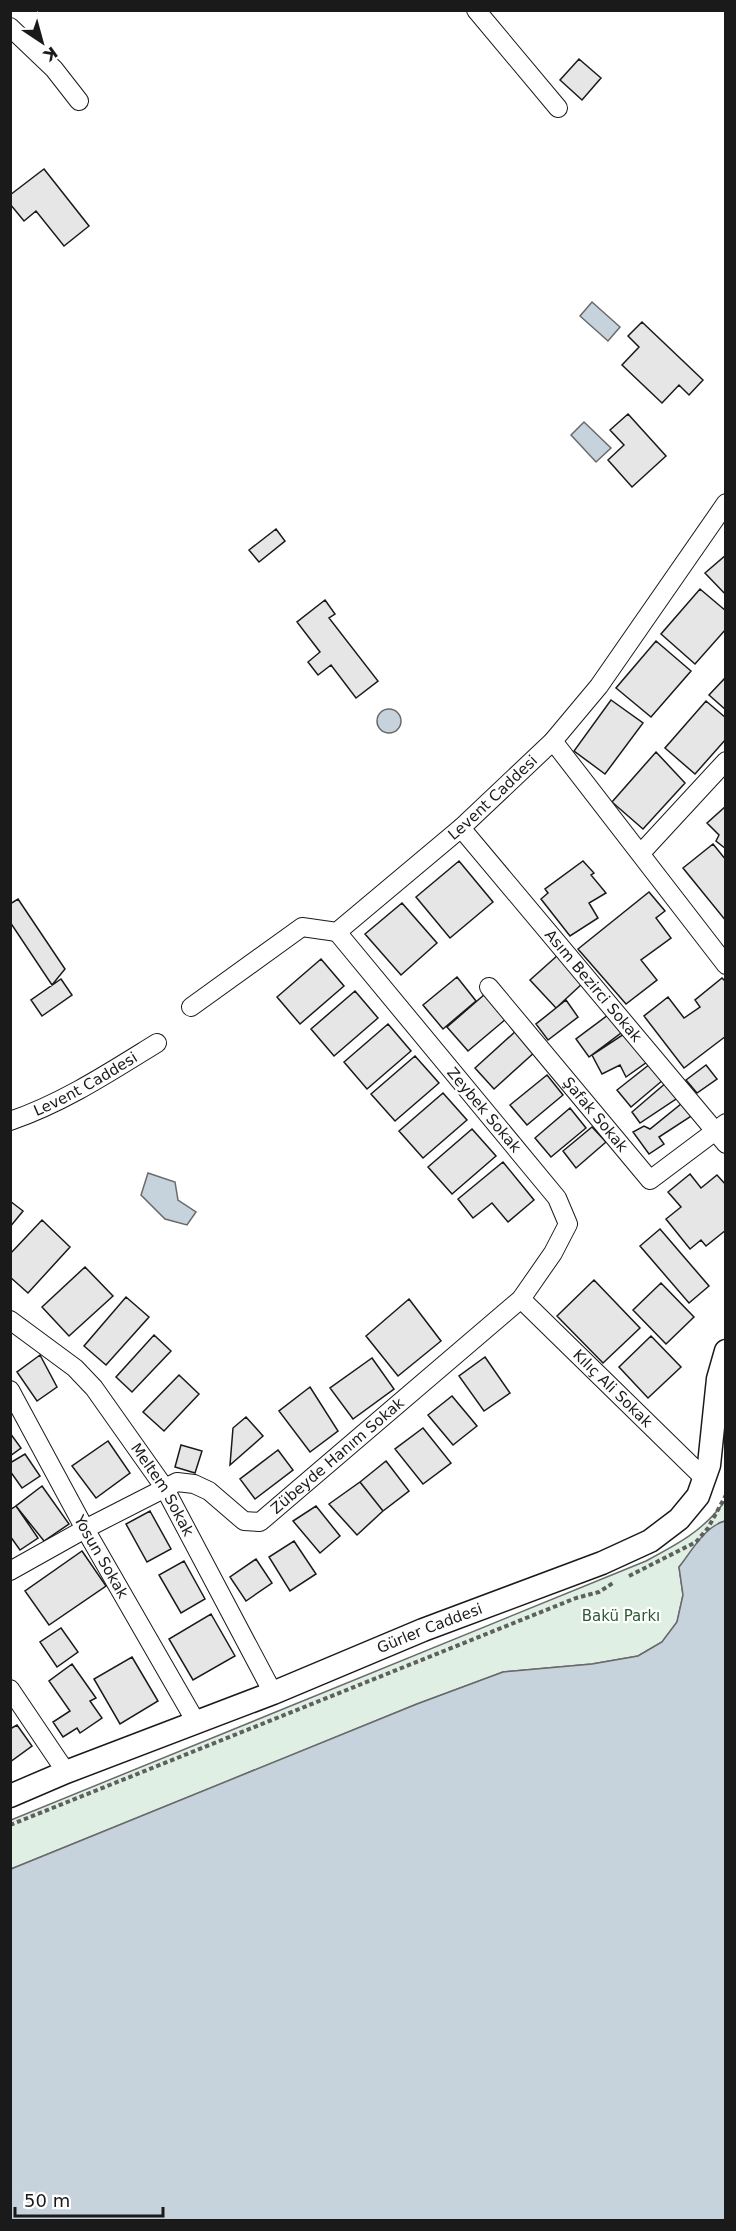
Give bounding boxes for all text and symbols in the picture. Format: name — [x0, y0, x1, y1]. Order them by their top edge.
north arrow — [12, 12, 72, 72]
text: K — [39, 42, 61, 65]
street label: Levent Caddesi — [445, 752, 541, 844]
street label: Asım Bezirci Sokak — [541, 926, 646, 1046]
street label: Levent Caddesi — [31, 1049, 141, 1120]
street label: Zeybek Sokak — [443, 1064, 525, 1156]
street label: Şafak Sokak — [559, 1073, 632, 1156]
street label: Kılıç Ali Sokak — [569, 1346, 656, 1431]
street label: Zübeyde Hanım Sokak — [267, 1394, 408, 1518]
street label: Meltem Sokak — [127, 1440, 198, 1540]
street label: Yosun Sokak — [70, 1511, 132, 1602]
street label: Gürler Caddesi — [374, 1600, 485, 1657]
park label: Bakü Parkı — [582, 1607, 660, 1625]
scale bar — [15, 2180, 164, 2218]
text: 50 m — [24, 2190, 70, 2211]

